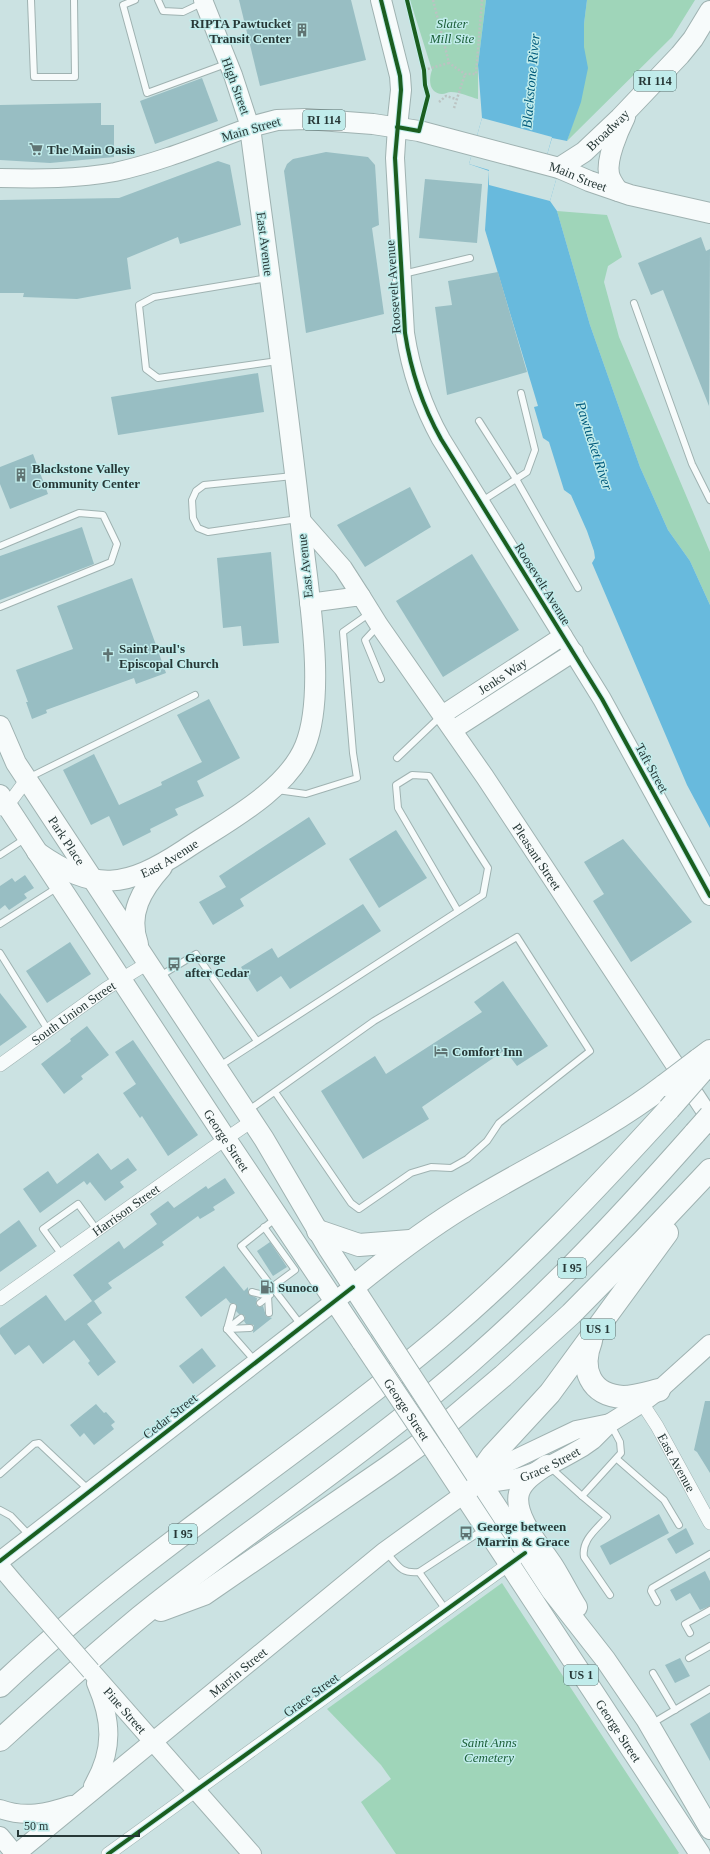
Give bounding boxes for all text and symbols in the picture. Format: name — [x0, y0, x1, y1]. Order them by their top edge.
place label: RIPTA Pawtucket Transit Center — [190, 16, 292, 46]
park label: Slater Mill Site — [429, 16, 474, 46]
building icon: RIPTA Pawtucket Transit Center — [294, 22, 310, 38]
water label: Blackstone River — [519, 32, 543, 129]
street label: High Street — [219, 55, 253, 117]
road number: RI 114 — [634, 71, 676, 91]
street label: Broadway — [583, 106, 632, 154]
road number: RI 114 — [303, 110, 345, 130]
street label: Main Street — [220, 113, 283, 145]
supermarket icon: The Main Oasis — [28, 141, 44, 157]
place label: The Main Oasis — [47, 142, 135, 157]
street label: Main Street — [547, 158, 609, 194]
street label: East Avenue — [254, 211, 276, 277]
street label: Roosevelt Avenue — [382, 239, 404, 334]
water label: Pawtucket River — [572, 399, 616, 493]
place label: Blackstone Valley Community Center — [32, 461, 140, 491]
building icon: Blackstone Valley Community Center — [13, 467, 29, 483]
street label: East Avenue — [294, 533, 316, 599]
street label: Roosevelt Avenue — [512, 540, 574, 628]
place label: Saint Paul's Episcopal Church — [119, 641, 220, 671]
church icon: Saint Paul's Episcopal Church — [100, 647, 116, 663]
street label: Jenks Way — [475, 654, 530, 697]
street label: Taft Street — [632, 741, 672, 796]
street label: Park Place — [46, 813, 89, 868]
street label: Pleasant Street — [510, 820, 565, 893]
street label: East Avenue — [138, 835, 201, 881]
place label: George after Cedar — [185, 950, 250, 980]
bus stop icon: George after Cedar — [166, 956, 182, 972]
street label: South Union Street — [28, 977, 118, 1048]
hotel icon: Comfort Inn — [433, 1043, 449, 1059]
place label: Comfort Inn — [452, 1044, 523, 1059]
street label: George Street — [201, 1106, 253, 1174]
street label: Harrison Street — [89, 1180, 162, 1239]
road number: I 95 — [558, 1258, 586, 1278]
fuel station icon: Sunoco — [259, 1279, 275, 1295]
place label: Sunoco — [278, 1280, 318, 1295]
road number: US 1 — [581, 1319, 615, 1339]
street label: George Street — [381, 1375, 433, 1444]
street label: Cedar Street — [140, 1390, 200, 1442]
street label: East Avenue — [655, 1431, 699, 1495]
street label: Grace Street — [518, 1443, 583, 1484]
place label: George between Marrin & Grace — [477, 1519, 570, 1549]
road number: I 95 — [169, 1524, 197, 1544]
bus stop icon: George between Marrin & Grace — [458, 1525, 474, 1541]
street label: Marrin Street — [206, 1644, 270, 1700]
road number: US 1 — [564, 1665, 598, 1685]
street label: Grace Street — [280, 1670, 342, 1720]
street label: Pine Street — [101, 1684, 150, 1737]
street label: George Street — [593, 1696, 645, 1765]
park label: Saint Anns Cemetery — [461, 1735, 517, 1765]
scale bar — [18, 1812, 139, 1838]
text: 50 m — [24, 1819, 49, 1833]

